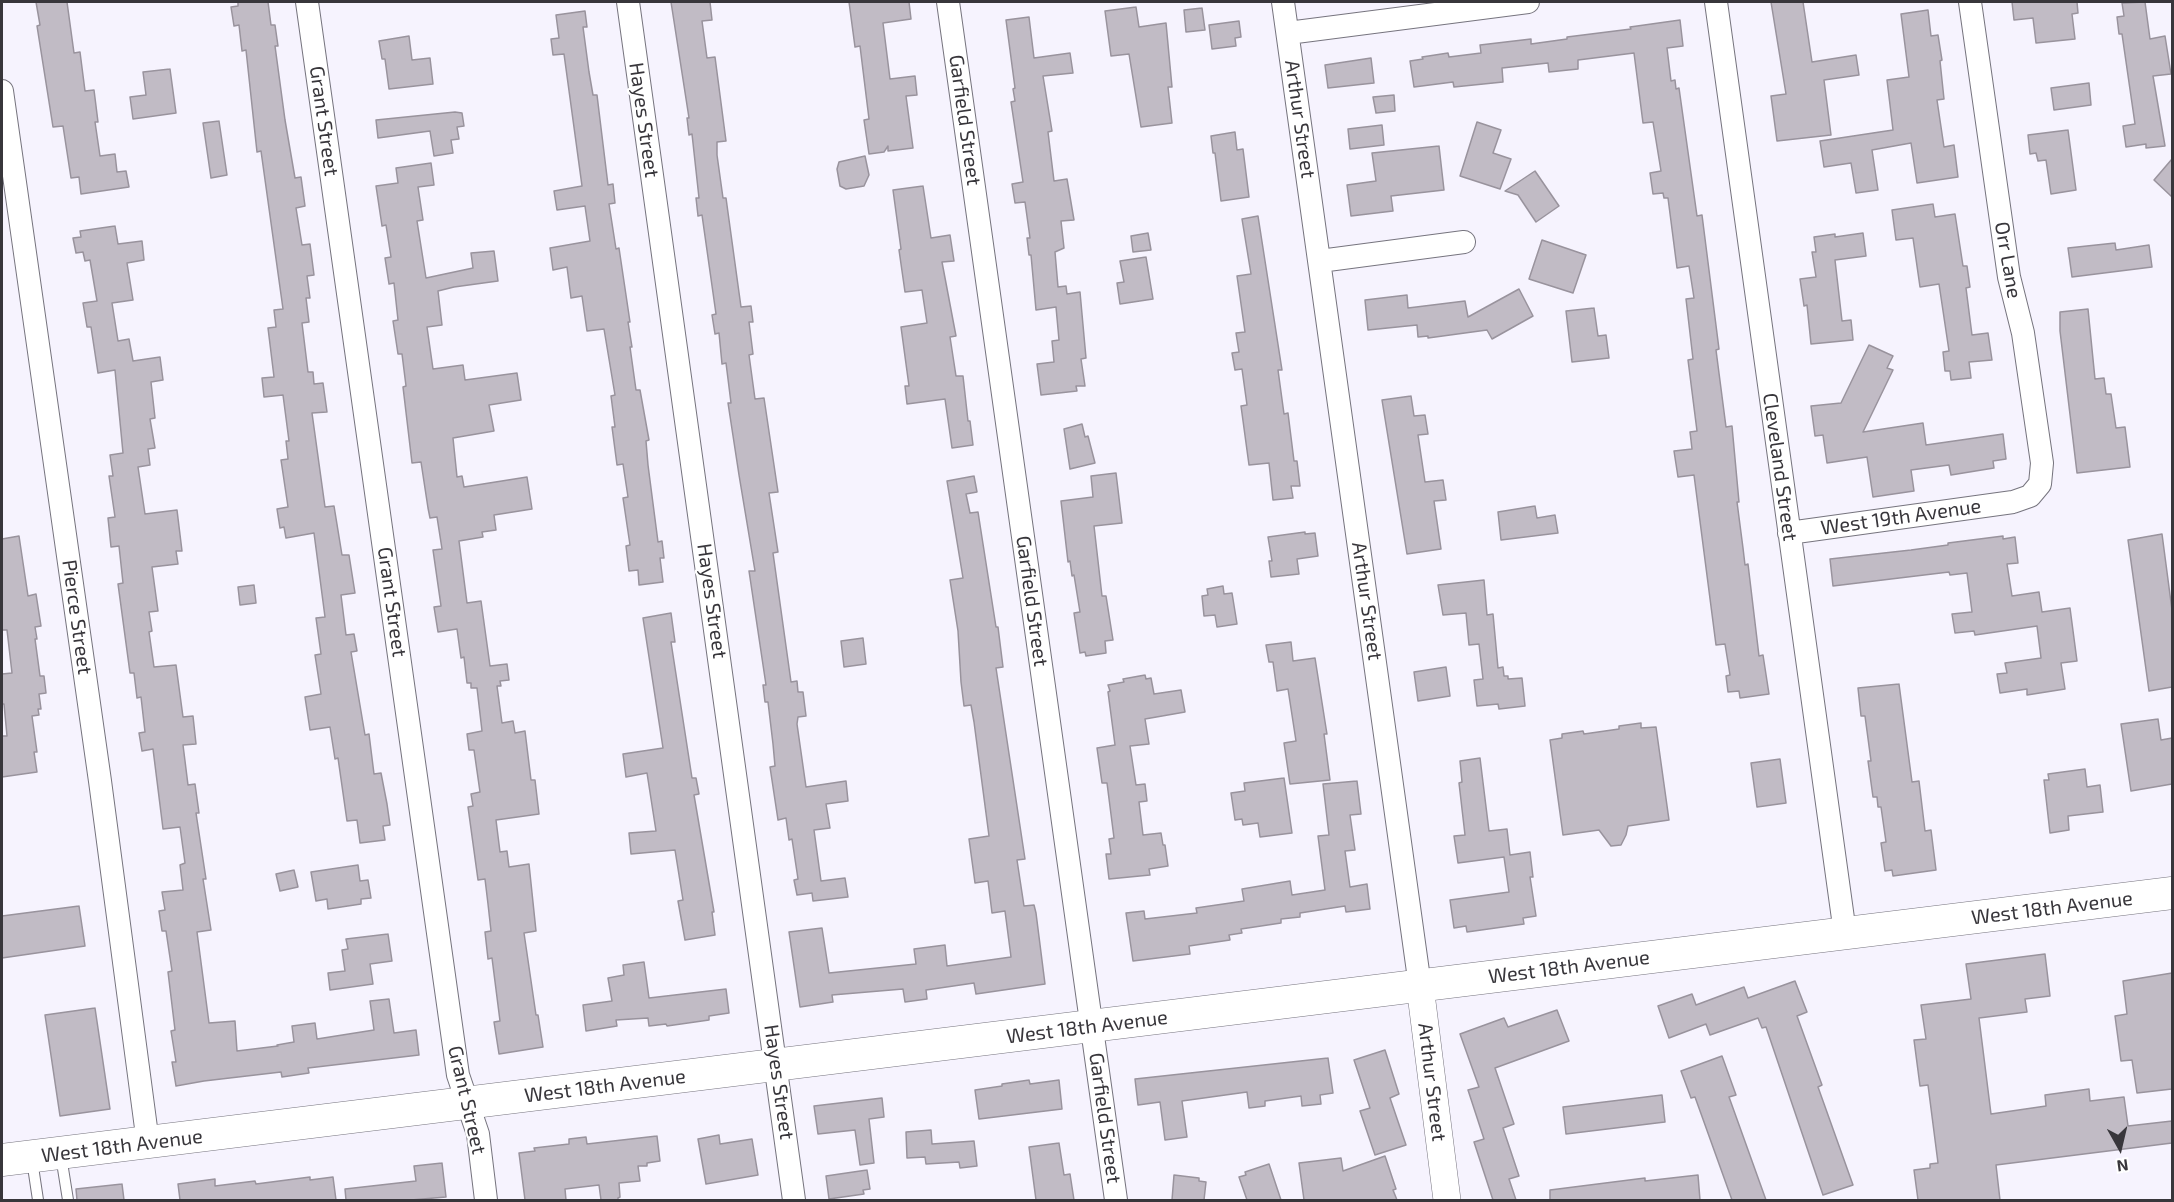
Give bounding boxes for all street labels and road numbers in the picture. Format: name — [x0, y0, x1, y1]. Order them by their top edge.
street label: Garfield Street — [944, 53, 986, 187]
street label: Arthur Street — [1280, 58, 1320, 180]
street label: Hayes Street — [624, 61, 664, 179]
street label: Grant Street — [304, 64, 344, 178]
street label: Orr Lane — [1989, 220, 2027, 300]
street label: Cleveland Street — [1758, 391, 1802, 543]
street label: West 19th Avenue — [1819, 494, 1983, 540]
street label: Garfield Street — [1011, 534, 1053, 668]
street label: Arthur Street — [1347, 540, 1387, 662]
street label: Hayes Street — [692, 542, 732, 660]
street label: Grant Street — [372, 545, 412, 659]
street label: Pierce Street — [57, 558, 97, 676]
street label: West 18th Avenue — [1970, 886, 2134, 930]
street label: West 18th Avenue — [1487, 945, 1651, 989]
street label: West 18th Avenue — [1005, 1005, 1169, 1049]
street label: Arthur Street — [1413, 1021, 1451, 1143]
street label: Hayes Street — [759, 1023, 799, 1141]
street label: Grant Street — [443, 1043, 491, 1157]
street label: Garfield Street — [1084, 1051, 1126, 1185]
street label: West 18th Avenue — [523, 1064, 687, 1108]
street label: West 18th Avenue — [40, 1124, 204, 1168]

